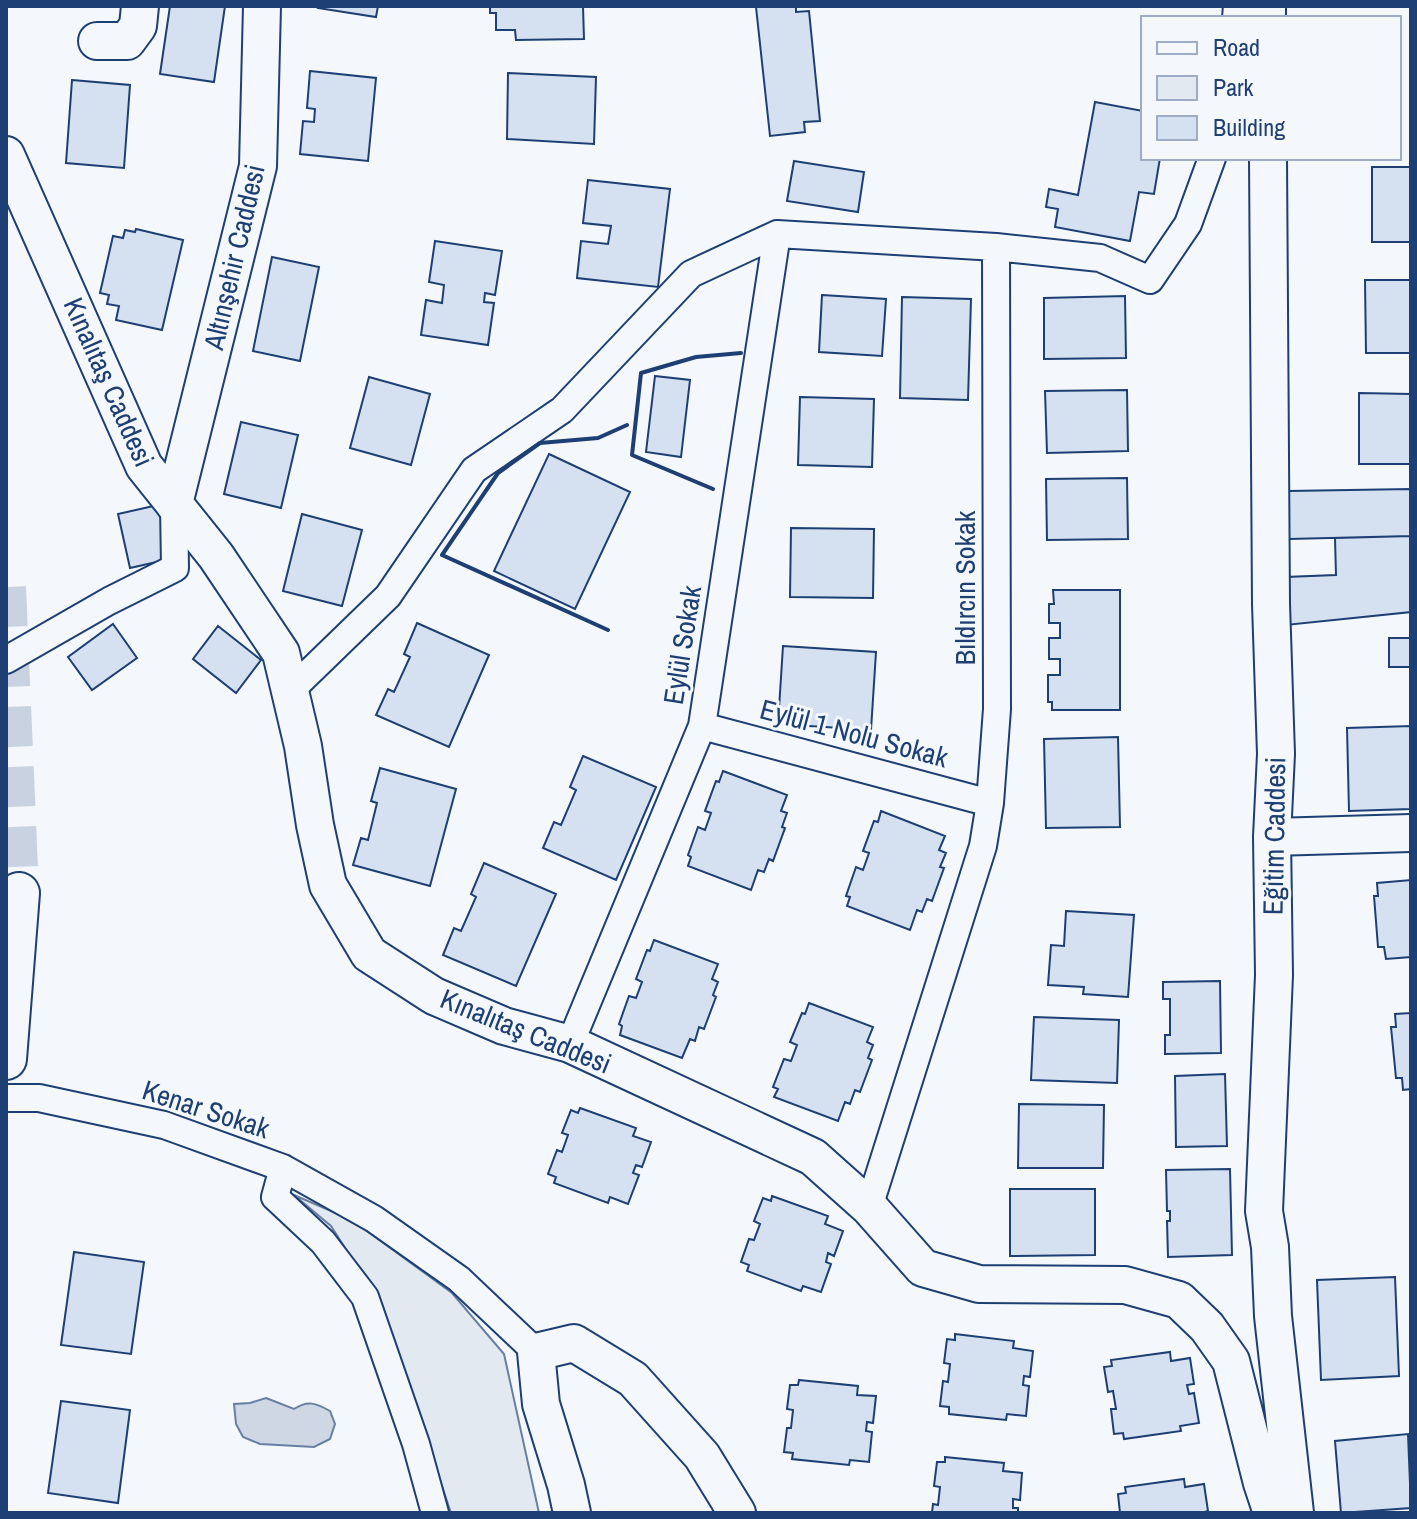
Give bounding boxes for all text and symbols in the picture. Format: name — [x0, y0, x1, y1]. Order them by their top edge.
legend — [1141, 16, 1401, 160]
text: Road — [1213, 31, 1260, 63]
text: Park — [1213, 71, 1254, 103]
text: Building — [1213, 111, 1285, 143]
street label: Altınşehir Caddesi — [194, 161, 274, 354]
street label: Kınalıtaş Caddesi — [55, 291, 163, 473]
street label: Bıldırcın Sokak — [946, 510, 984, 665]
street label: Eylül Sokak — [654, 582, 710, 707]
street label: Eylül 1 Nolu Sokak — [756, 690, 952, 776]
street label: Eğitim Caddesi — [1254, 757, 1294, 915]
street label: Kınalıtaş Caddesi — [435, 979, 617, 1083]
street label: Kenar Sokak — [138, 1071, 275, 1148]

